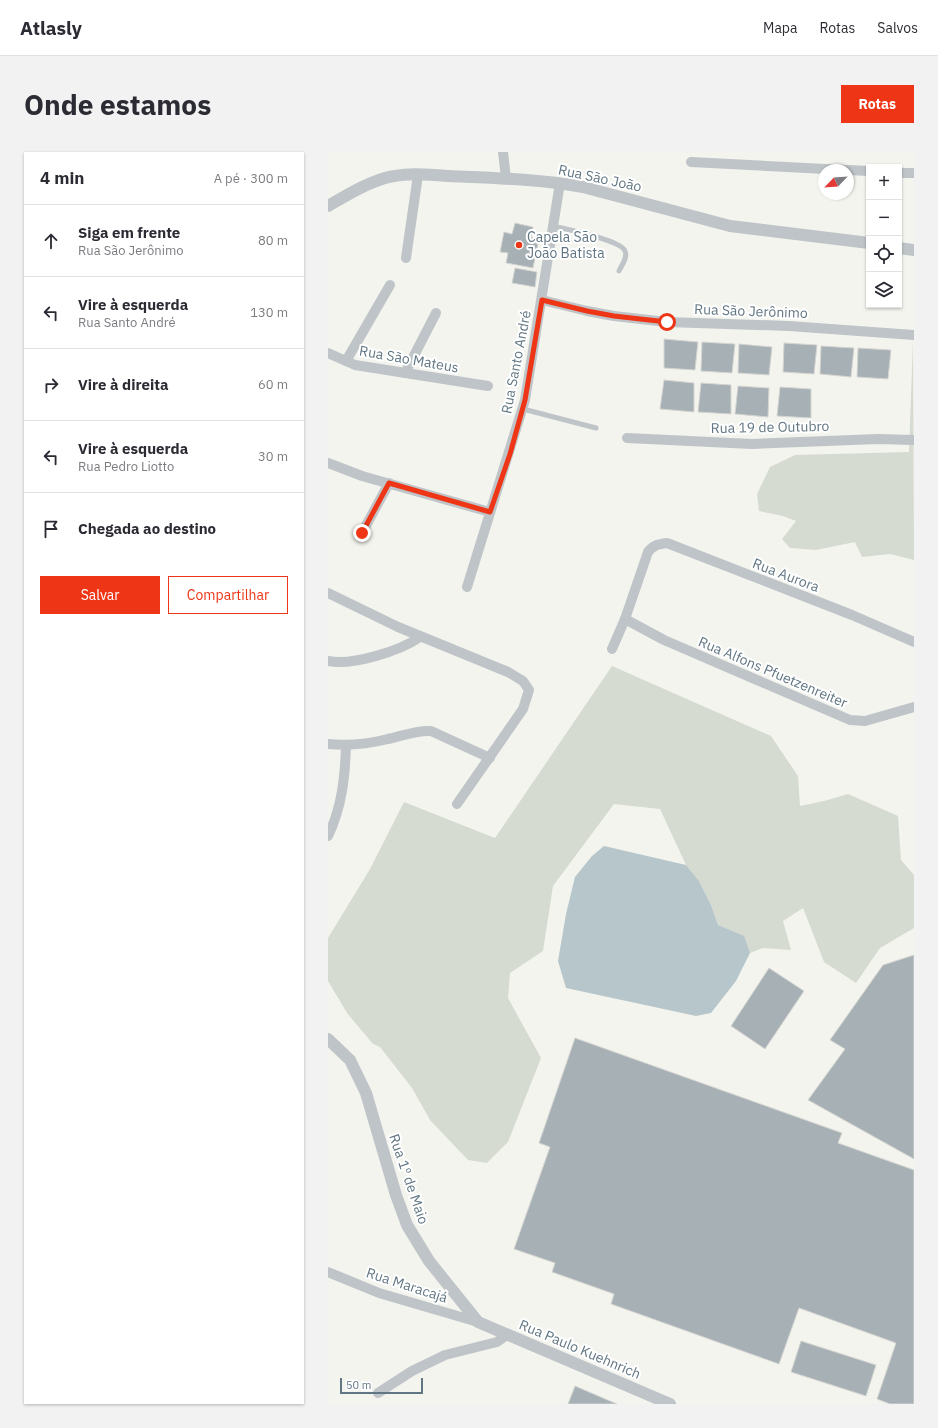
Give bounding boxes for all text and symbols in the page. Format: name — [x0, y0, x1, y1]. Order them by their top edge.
text: Atlasly — [20, 16, 82, 40]
text: Mapa — [763, 19, 797, 37]
text: Rotas — [819, 19, 855, 37]
text: Salvos — [877, 19, 918, 37]
button: Rotas — [841, 85, 914, 123]
text: Onde estamos — [24, 86, 211, 123]
street label: Rua São João — [557, 160, 643, 196]
north arrow — [818, 164, 854, 200]
map controls — [866, 164, 902, 308]
button: + — [866, 164, 902, 200]
text: 4 min — [40, 167, 84, 189]
text: A pé · 300 m — [214, 170, 288, 187]
button: − — [866, 200, 902, 236]
text: Siga em frente — [78, 223, 180, 242]
place label: Capela São João Batista — [527, 228, 605, 262]
icon: ahead — [40, 230, 62, 252]
text: 80 m — [258, 232, 288, 249]
button: locate — [866, 236, 902, 272]
marker: Capela São João Batista — [514, 240, 524, 250]
text: Rua São Jerônimo — [78, 242, 184, 259]
button: layers — [866, 272, 902, 308]
text: Vire à esquerda — [78, 295, 188, 314]
street label: Rua São Jerônimo — [694, 300, 808, 322]
icon: left — [40, 302, 62, 324]
text: 130 m — [250, 304, 288, 321]
street label: Rua Santo André — [497, 308, 535, 415]
route start — [658, 313, 676, 331]
text: Rua Santo André — [78, 314, 176, 331]
street label: Rua São Mateus — [358, 341, 460, 377]
icon: right — [40, 374, 62, 396]
text: Vire à direita — [78, 375, 168, 394]
text: 60 m — [258, 376, 288, 393]
street label: Rua 19 de Outubro — [711, 417, 830, 437]
text: Vire à esquerda — [78, 439, 188, 458]
icon: left — [40, 446, 62, 468]
text: 30 m — [258, 448, 288, 465]
text: Rua Pedro Liotto — [78, 458, 174, 475]
icon: arrive — [40, 518, 62, 540]
text: Chegada ao destino — [78, 519, 216, 538]
route end — [353, 524, 371, 542]
street label: Rua Aurora — [750, 554, 822, 596]
button: Salvar — [40, 576, 160, 614]
button: Compartilhar — [168, 576, 288, 614]
street label: Rua Alfons Pfuetzenreiter — [696, 632, 850, 712]
street label: Rua 1º de Maio — [385, 1132, 433, 1227]
street label: Rua Maracajá — [364, 1263, 451, 1307]
street label: Rua Paulo Kuehnrich — [516, 1315, 644, 1383]
scale bar — [340, 1376, 423, 1395]
text: 50 m — [346, 1378, 371, 1392]

